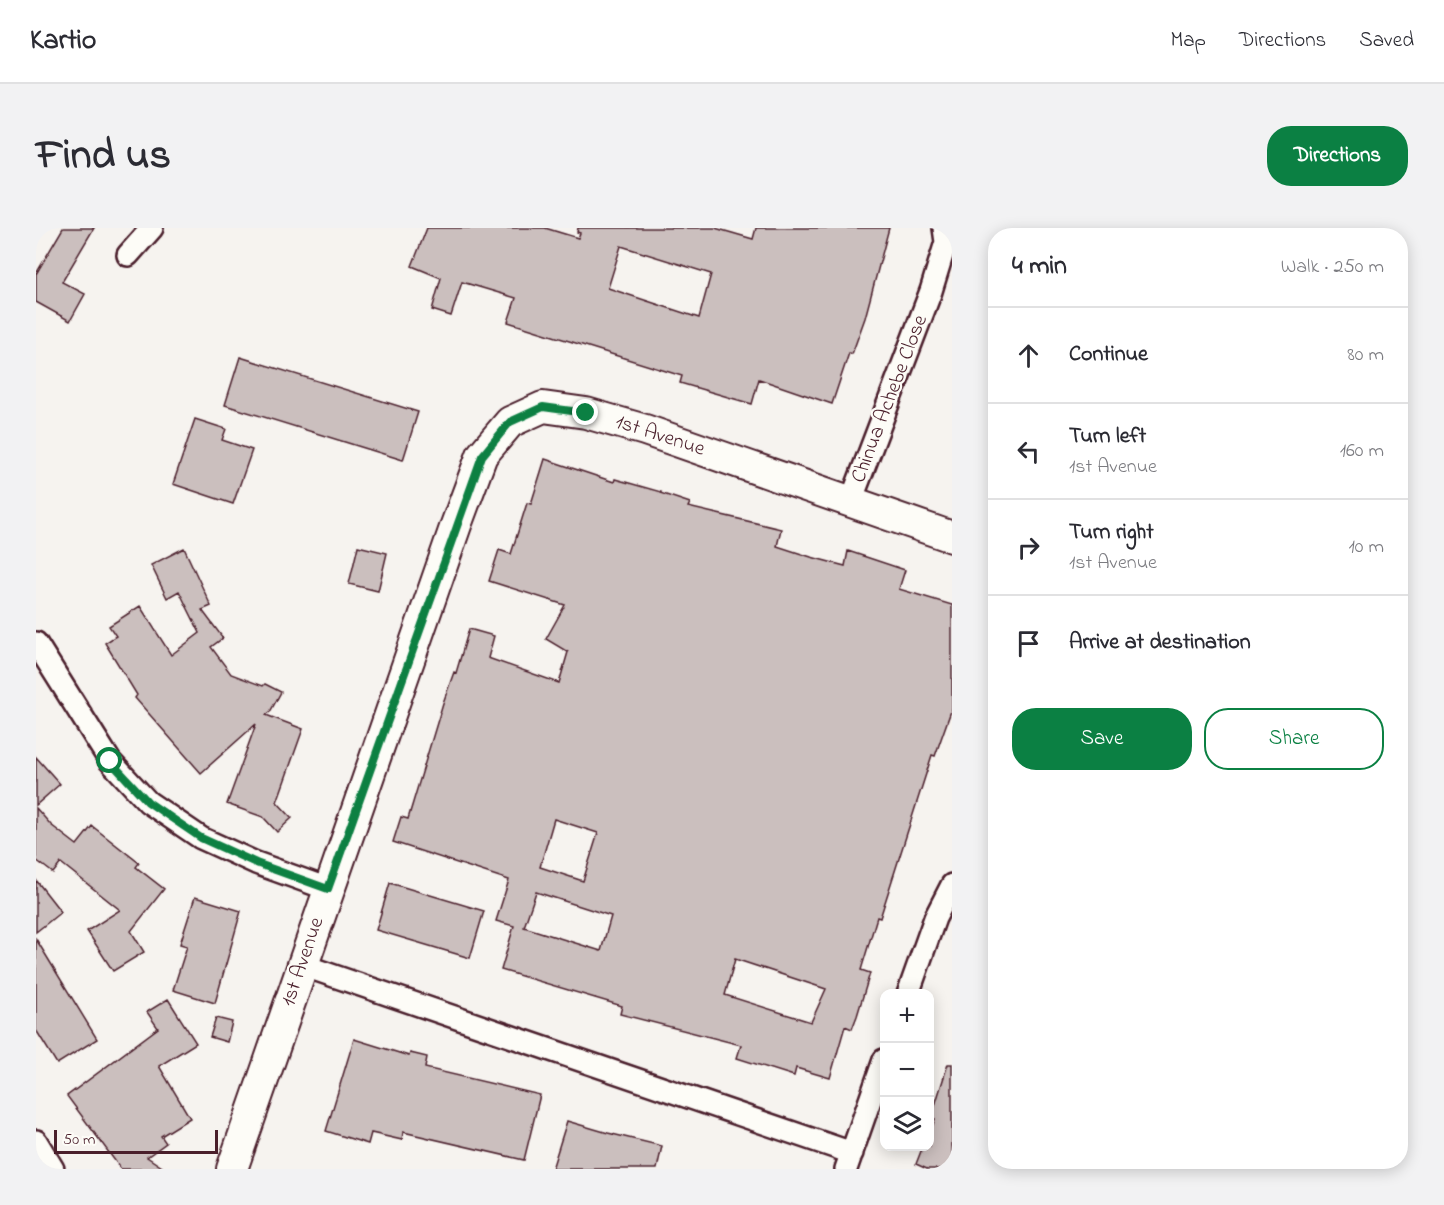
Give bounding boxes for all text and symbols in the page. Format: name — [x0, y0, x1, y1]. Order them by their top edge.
text: Kartio — [30, 21, 96, 62]
text: Map — [1170, 26, 1206, 56]
text: Directions — [1239, 26, 1326, 56]
text: Saved — [1359, 26, 1414, 56]
text: Find us — [36, 126, 171, 187]
button: Directions — [1267, 126, 1408, 186]
text: 4 min — [1012, 248, 1067, 286]
text: Walk · 250 m — [1281, 253, 1384, 282]
street label: Chinua Achebe Close — [844, 310, 936, 487]
icon: ahead — [1012, 339, 1045, 372]
text: Continue — [1069, 339, 1148, 371]
text: 80 m — [1347, 341, 1384, 370]
route end — [572, 399, 598, 425]
street label: 1st Avenue — [611, 407, 709, 465]
text: Turn left — [1069, 421, 1146, 453]
icon: left — [1012, 435, 1045, 468]
text: 160 m — [1340, 437, 1384, 466]
text: 1st Avenue — [1069, 453, 1157, 482]
text: Turn right — [1069, 517, 1154, 549]
icon: right — [1012, 531, 1045, 564]
text: 10 m — [1348, 533, 1384, 562]
text: 1st Avenue — [1069, 549, 1157, 578]
icon: arrive — [1012, 627, 1045, 660]
text: Arrive at destination — [1069, 627, 1251, 659]
button: Save — [1012, 708, 1192, 770]
button: Share — [1204, 708, 1384, 770]
route start — [96, 747, 122, 773]
street label: 1st Avenue — [274, 913, 332, 1011]
map controls — [880, 989, 934, 1151]
button: + — [880, 989, 934, 1043]
button: − — [880, 1043, 934, 1097]
button: layers — [880, 1097, 934, 1151]
scale bar — [54, 1127, 218, 1154]
text: 50 m — [63, 1128, 95, 1152]

